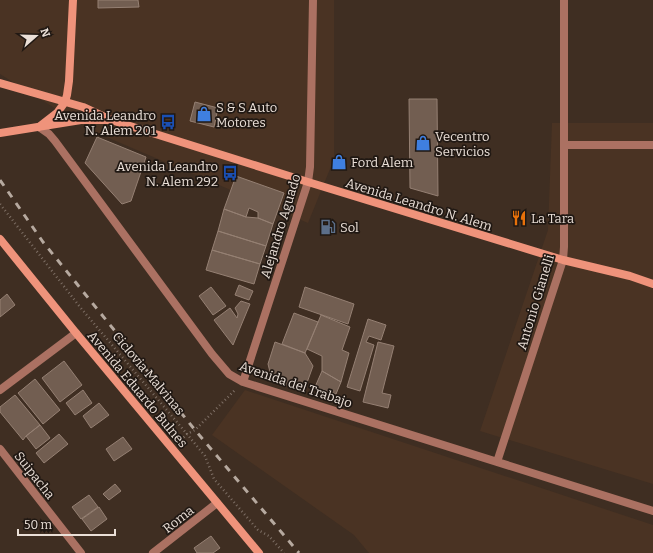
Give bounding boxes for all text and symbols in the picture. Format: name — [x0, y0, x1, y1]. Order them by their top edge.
north arrow — [16, 16, 56, 56]
text: N — [37, 27, 53, 39]
place label: S & S Auto Motores — [216, 100, 277, 130]
shop icon: S & S Auto Motores — [195, 105, 213, 123]
place label: Avenida Leandro N. Alem 201 — [54, 108, 157, 138]
bus stop icon: Avenida Leandro N. Alem 201 — [159, 113, 177, 131]
place label: Vecentro Servicios — [435, 129, 490, 159]
shop icon: Vecentro Servicios — [414, 134, 432, 152]
shop icon: Ford Alem — [330, 153, 348, 171]
place label: Ford Alem — [351, 155, 414, 170]
place label: Avenida Leandro N. Alem 292 — [116, 159, 218, 189]
bus stop icon: Avenida Leandro N. Alem 292 — [221, 164, 239, 182]
street label: Alejandro Aguado — [257, 172, 303, 280]
street label: Avenida Leandro N. Alem — [344, 175, 494, 234]
restaurant icon: La Tara — [510, 209, 528, 227]
place label: La Tara — [531, 211, 574, 226]
fuel station icon: Sol — [319, 218, 337, 236]
place label: Sol — [340, 220, 359, 235]
street label: Antonio Gianelli — [514, 253, 557, 351]
street label: Avenida Eduardo Bulnes — [85, 328, 191, 451]
street label: Ciclovia Malvinas — [110, 329, 188, 418]
street label: Avenida del Trabajo — [238, 358, 354, 411]
street label: Suipacha — [11, 449, 58, 502]
street label: Roma — [160, 503, 197, 536]
scale bar — [18, 511, 115, 537]
text: 50 m — [24, 518, 53, 532]

